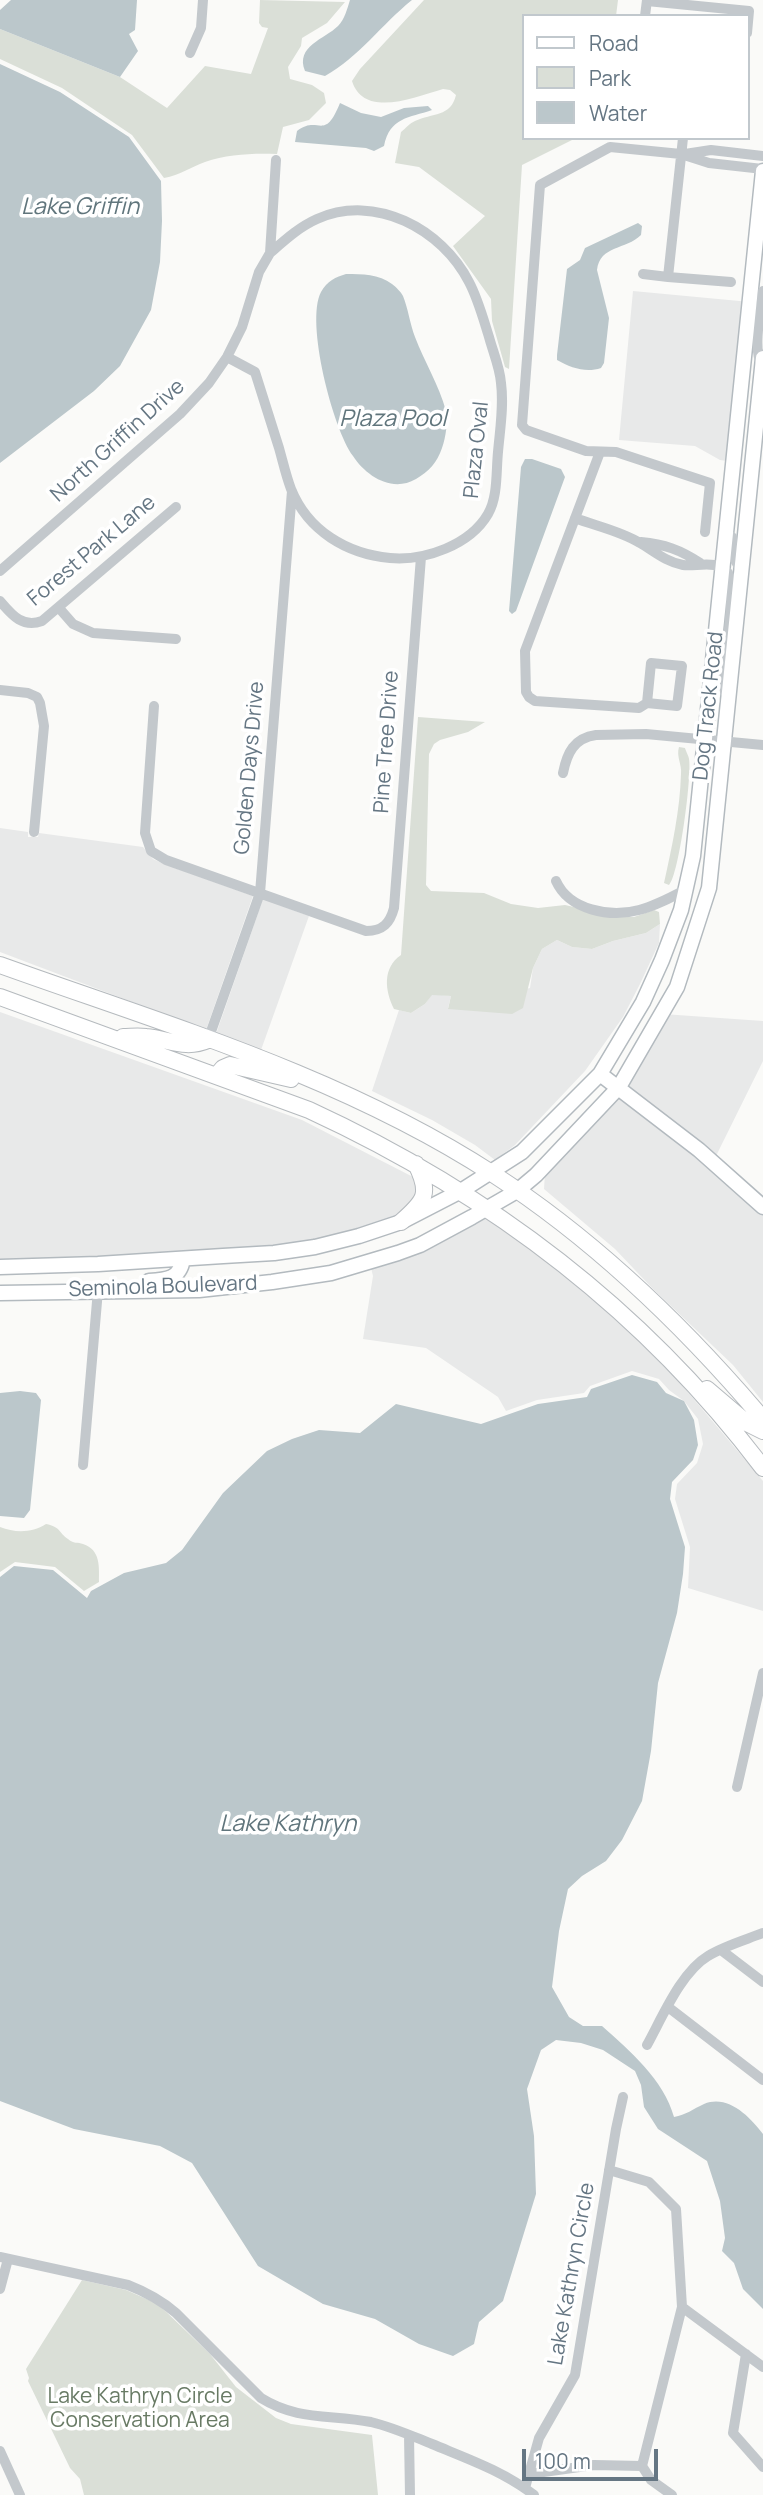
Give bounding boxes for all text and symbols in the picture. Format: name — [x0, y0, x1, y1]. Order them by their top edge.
legend — [522, 14, 749, 140]
text: Road — [589, 29, 639, 57]
text: Park — [589, 64, 631, 92]
text: Water — [589, 99, 647, 127]
water label: Lake Griffin — [21, 194, 139, 222]
street label: North Griffin Drive — [46, 374, 190, 508]
street label: Plaza Oval — [459, 400, 495, 500]
water label: Plaza Pool — [339, 406, 447, 434]
street label: Forest Park Lane — [23, 490, 161, 612]
street label: Dog Track Road — [689, 630, 729, 782]
street label: Pine Tree Drive — [369, 670, 405, 814]
street label: Golden Days Drive — [230, 680, 270, 856]
street label: Seminola Boulevard — [68, 1271, 258, 1303]
water label: Lake Kathryn — [220, 1811, 356, 1839]
street label: Lake Kathryn Circle — [544, 2181, 600, 2367]
park label: Lake Kathryn Circle Conservation Area — [47, 2384, 233, 2434]
scale bar — [525, 2436, 662, 2480]
text: 100 m — [535, 2447, 591, 2475]

